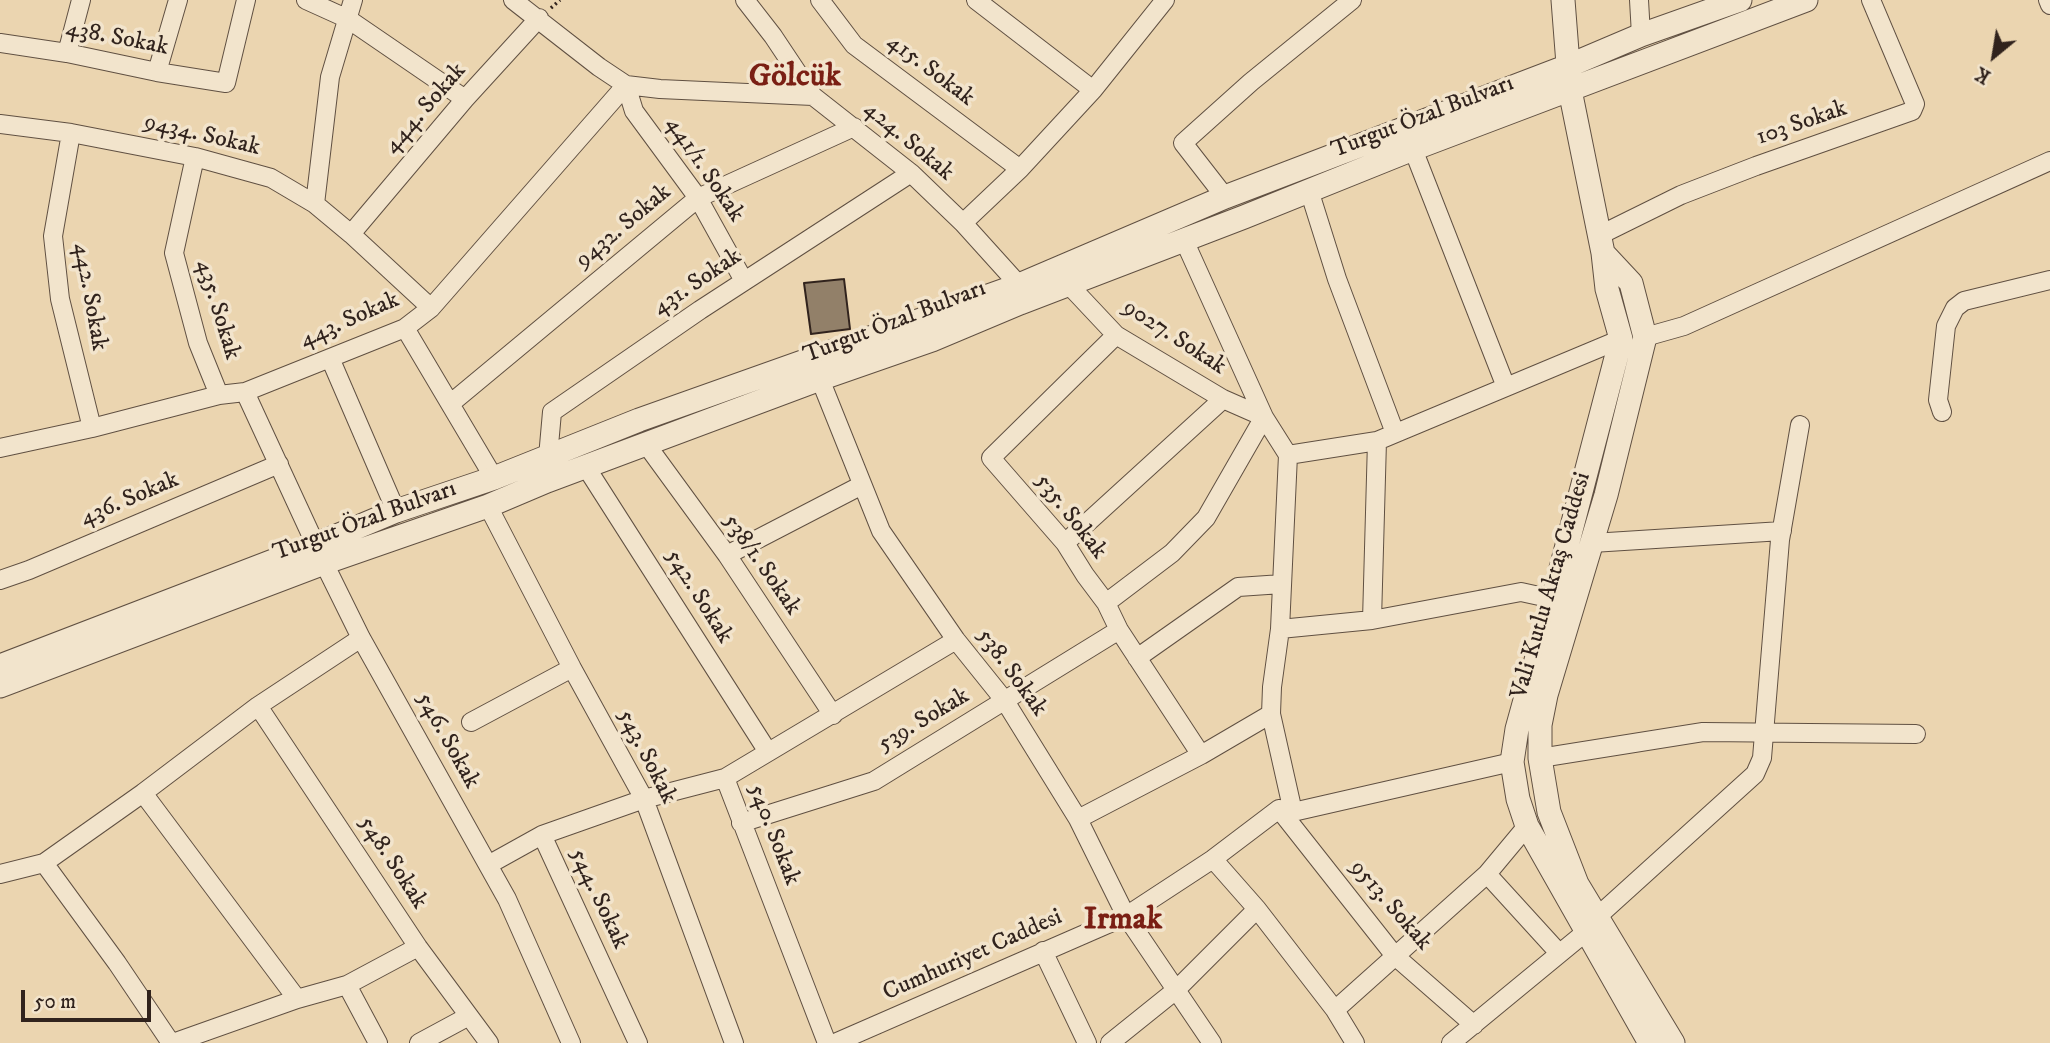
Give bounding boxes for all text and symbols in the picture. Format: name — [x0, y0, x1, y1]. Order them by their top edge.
street label: 438. Sokak — [63, 15, 171, 63]
north arrow — [1959, 21, 2029, 91]
street label: 415. Sokak — [880, 29, 980, 113]
street label: 444. Sokak — [379, 58, 473, 160]
district label: Gölcük — [749, 59, 841, 97]
text: K — [1972, 61, 1995, 88]
street label: Turgut Özal Bulvarı — [1328, 70, 1518, 166]
street label: 103 Sokak — [1753, 95, 1851, 153]
street label: 424. Sokak — [857, 96, 959, 188]
street label: 9434. Sokak — [141, 109, 263, 163]
street label: 441/1. Sokak — [658, 112, 750, 228]
street label: 9432. Sokak — [570, 179, 678, 275]
street label: 442. Sokak — [65, 241, 113, 353]
street label: 431. Sokak — [648, 243, 748, 323]
street label: 435. Sokak — [188, 257, 246, 363]
street label: Turgut Özal Bulvarı — [800, 275, 990, 371]
street label: 443. Sokak — [296, 286, 404, 356]
street label: 9027. Sokak — [1117, 294, 1231, 382]
street label: 436. Sokak — [76, 466, 184, 534]
street label: 535. Sokak — [1028, 468, 1112, 566]
street label: Vali Kutlu Aktaş Caddesi — [1506, 469, 1598, 703]
street label: Turgut Özal Bulvarı — [270, 476, 460, 568]
street label: 538/1. Sokak — [716, 509, 806, 621]
street label: 542. Sokak — [658, 545, 738, 649]
street label: 538. Sokak — [969, 623, 1053, 723]
street label: 539. Sokak — [873, 682, 975, 760]
street label: 546. Sokak — [409, 688, 485, 794]
street label: 543. Sokak — [610, 705, 682, 809]
street label: 540. Sokak — [740, 780, 806, 890]
street label: 548. Sokak — [351, 811, 433, 915]
street label: 544. Sokak — [562, 844, 634, 954]
street label: 9513. Sokak — [1343, 855, 1437, 957]
district label: Irmak — [1084, 902, 1162, 940]
street label: Cumhuriyet Caddesi — [879, 904, 1067, 1008]
scale bar — [24, 976, 154, 1020]
text: 50 m — [34, 989, 76, 1015]

